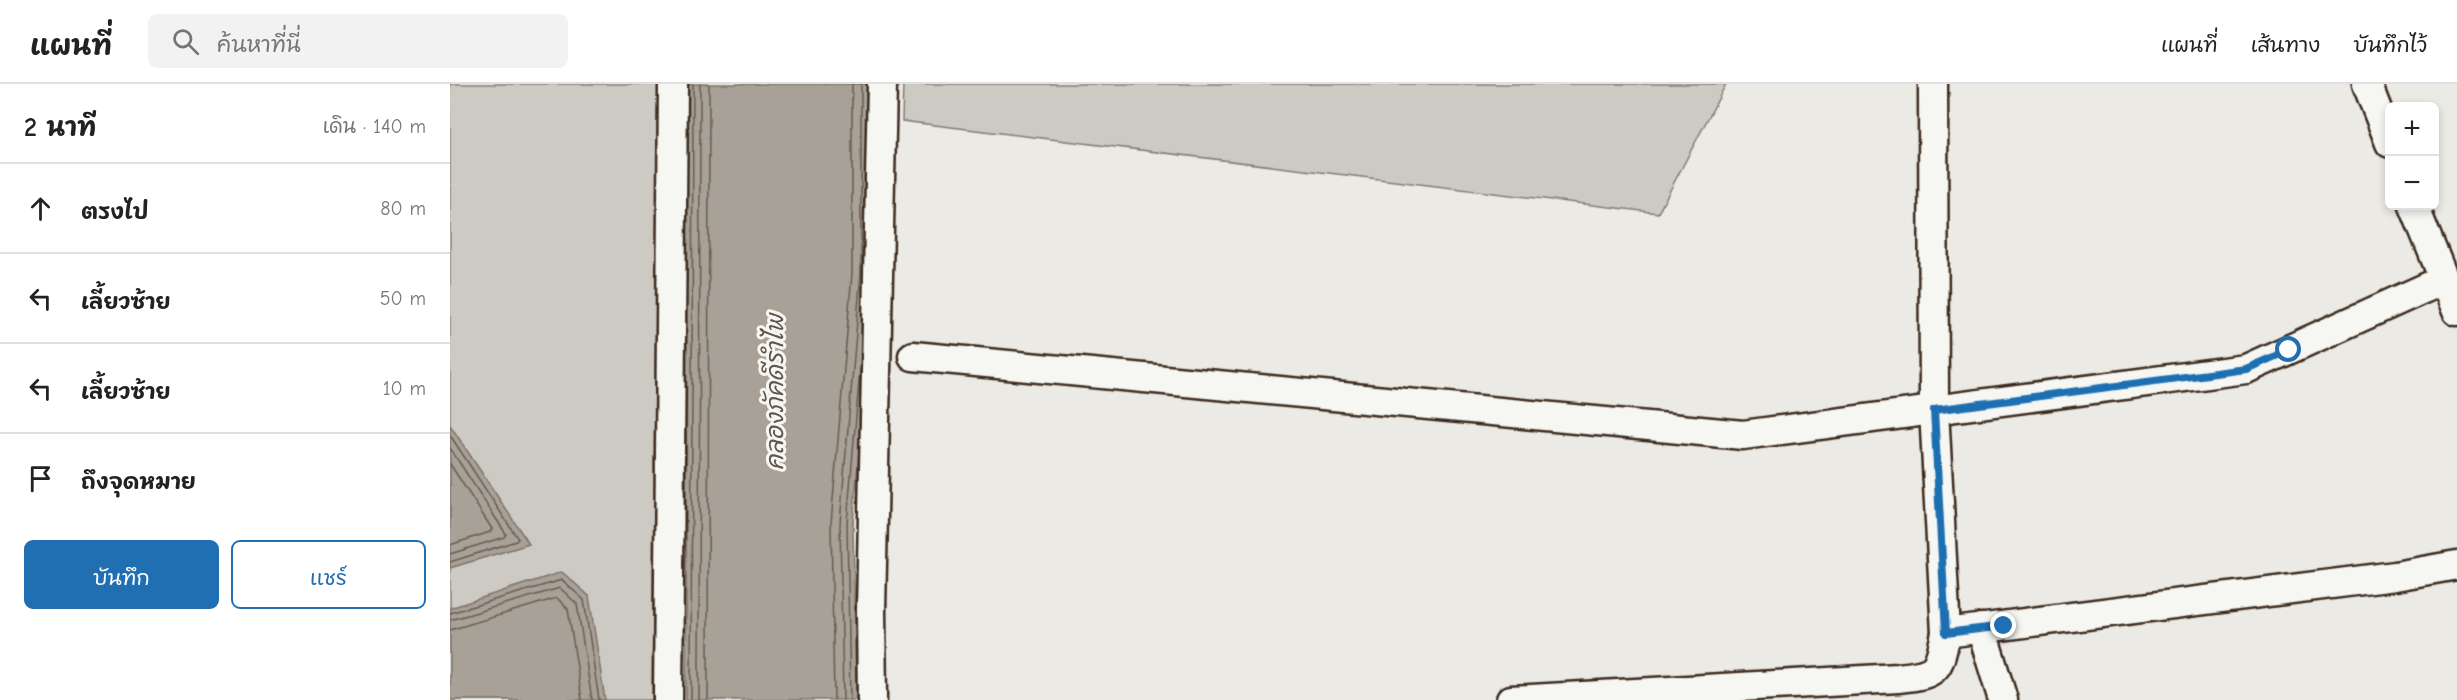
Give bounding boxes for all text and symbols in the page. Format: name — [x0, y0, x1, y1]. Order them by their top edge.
search box — [148, 14, 568, 68]
icon: search — [169, 25, 202, 58]
text: แผนที่ — [30, 30, 112, 62]
text: ค้นหาที่นี่ — [217, 32, 301, 58]
text: แผนที่ — [2161, 33, 2218, 57]
text: เส้นทาง — [2251, 33, 2320, 57]
text: บันทึกไว้ — [2353, 33, 2427, 57]
map controls — [2385, 102, 2439, 210]
button: + — [2385, 102, 2439, 156]
text: 2 นาที — [24, 113, 96, 143]
text: เดิน · 140 m — [323, 115, 426, 138]
button: − — [2385, 156, 2439, 210]
icon: ahead — [24, 192, 57, 225]
text: 80 m — [380, 197, 426, 220]
text: ตรงไป — [81, 199, 149, 225]
icon: left — [24, 282, 57, 315]
text: 50 m — [380, 287, 426, 310]
text: เลี้ยวซ้าย — [81, 289, 171, 315]
water label: คลองภัคดีรำไพ — [759, 311, 789, 470]
route start — [2275, 336, 2301, 362]
icon: left — [24, 372, 57, 405]
text: 10 m — [383, 377, 426, 400]
text: เลี้ยวซ้าย — [81, 379, 171, 405]
icon: arrive — [24, 462, 57, 495]
text: ถึงจุดหมาย — [81, 469, 196, 495]
button: บันทึก — [24, 540, 219, 609]
button: แชร์ — [231, 540, 426, 609]
route end — [1990, 612, 2016, 638]

